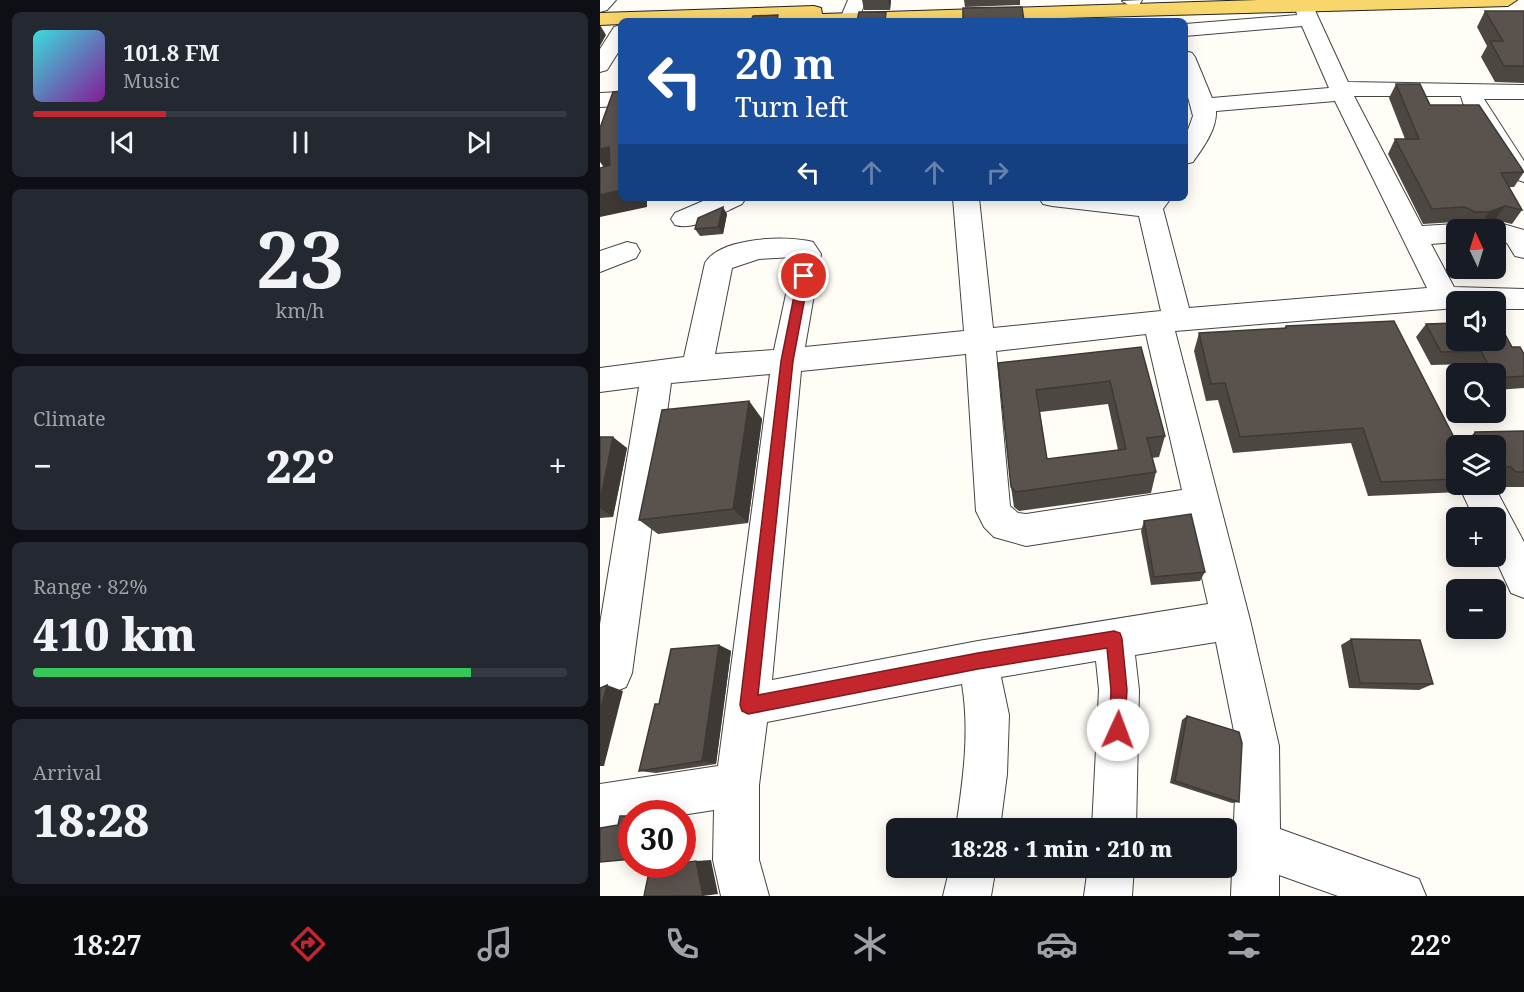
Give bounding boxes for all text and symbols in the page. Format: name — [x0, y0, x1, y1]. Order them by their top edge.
text: 20 m — [735, 34, 835, 91]
text: 101.8 FM — [123, 37, 220, 67]
icon: left — [636, 42, 714, 120]
text: Music — [123, 67, 180, 94]
text: Turn left — [735, 88, 848, 125]
icon: previous — [106, 126, 139, 159]
icon: pause — [284, 126, 317, 159]
icon: next — [462, 126, 495, 159]
icon: left — [792, 156, 825, 189]
icon: ahead — [855, 156, 888, 189]
icon: ahead — [918, 156, 951, 189]
icon: right — [981, 156, 1014, 189]
text: 23 — [256, 205, 344, 311]
north arrow — [1446, 219, 1506, 279]
map controls — [1446, 219, 1506, 639]
pin — [778, 250, 829, 301]
icon: arrive — [787, 259, 820, 292]
button: sound — [1446, 291, 1506, 351]
text: km/h — [275, 297, 325, 324]
button: search — [1446, 363, 1506, 423]
text: Climate — [33, 405, 106, 432]
text: 22° — [266, 435, 335, 496]
button: layers — [1446, 435, 1506, 495]
text: − — [33, 443, 52, 488]
text: + — [549, 443, 567, 488]
button: + — [1446, 507, 1506, 567]
text: Range · 82% — [33, 573, 147, 600]
button: − — [1446, 579, 1506, 639]
text: 410 km — [33, 603, 196, 664]
position arrow — [1086, 698, 1150, 762]
text: Arrival — [33, 759, 101, 786]
text: 18:28 — [33, 789, 149, 850]
speed limit sign: 30 — [618, 800, 696, 878]
text: 18:28 · 1 min · 210 m — [951, 833, 1172, 863]
icon: directions — [287, 923, 329, 965]
icon: music — [474, 923, 516, 965]
icon: phone — [661, 923, 703, 965]
icon: climate — [849, 923, 891, 965]
icon: car — [1036, 923, 1078, 965]
icon: filters — [1223, 923, 1265, 965]
text: 18:27 — [73, 926, 142, 963]
text: 22° — [1410, 926, 1451, 963]

